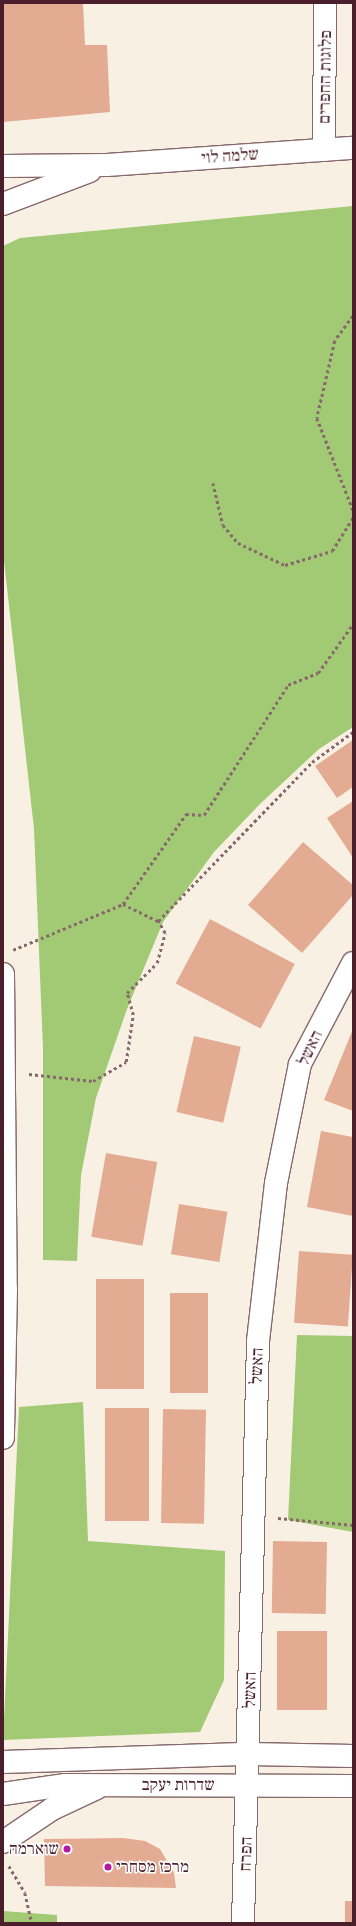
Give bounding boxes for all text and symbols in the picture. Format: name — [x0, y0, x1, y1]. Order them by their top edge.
street label: פלוגות החפרים — [314, 30, 336, 124]
street label: שלמה לוי — [201, 144, 259, 168]
street label: האשל — [293, 1027, 327, 1069]
street label: האשל — [246, 1347, 268, 1385]
street label: האשל — [239, 1671, 261, 1709]
street label: שדרות יעקב — [141, 1775, 215, 1795]
street label: הפרח — [235, 1836, 257, 1872]
place label: שוארמה — [9, 1839, 59, 1859]
marker: שוארמה — [62, 1844, 72, 1854]
place label: מרכז מסחרי — [116, 1857, 189, 1877]
marker: מרכז מסחרי — [103, 1862, 113, 1872]

